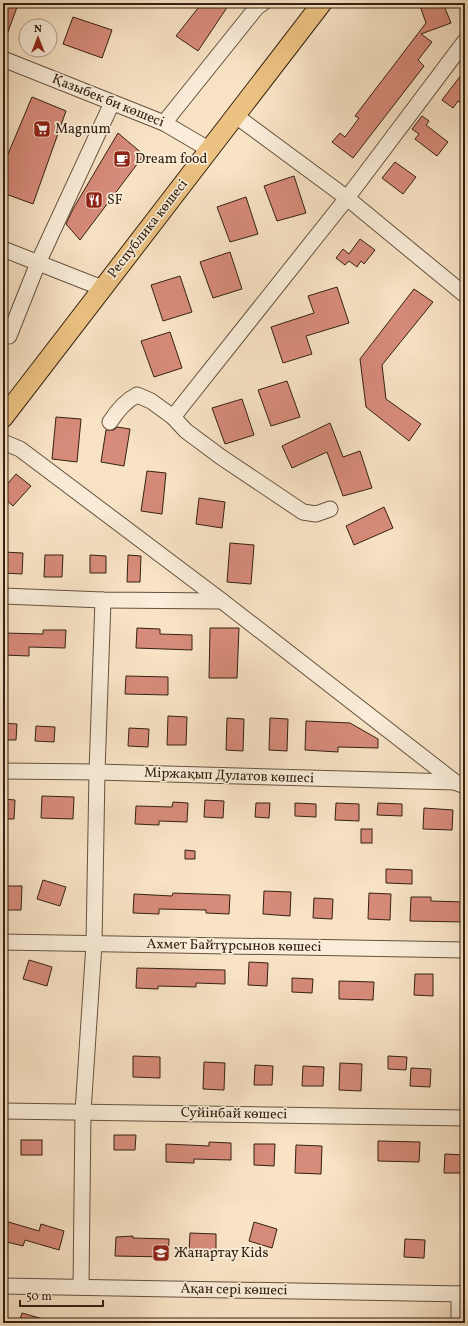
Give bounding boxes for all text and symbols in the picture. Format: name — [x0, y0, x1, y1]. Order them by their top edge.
north arrow — [18, 18, 58, 58]
text: N — [34, 22, 42, 37]
street label: Қазыбек би көшесі — [49, 70, 167, 132]
supermarket icon: Magnum — [32, 119, 52, 139]
place label: Magnum — [55, 120, 111, 139]
cafe icon: Dream food — [112, 149, 132, 169]
place label: Dream food — [135, 150, 208, 169]
street label: Республика көшесі — [103, 176, 193, 282]
restaurant icon: SF — [84, 190, 104, 210]
place label: SF — [107, 191, 123, 210]
street label: Міржақып Дулатов көшесі — [144, 764, 314, 788]
street label: Ахмет Байтұрсынов көшесі — [146, 935, 322, 957]
street label: Суйінбай көшесі — [181, 1104, 287, 1124]
school or university icon: Жанартау Kids — [151, 1243, 171, 1263]
place label: Жанартау Kids — [174, 1244, 268, 1263]
street label: Ақан сері көшесі — [180, 1280, 288, 1300]
scale bar — [20, 1282, 103, 1308]
text: 50 m — [26, 1289, 52, 1305]

